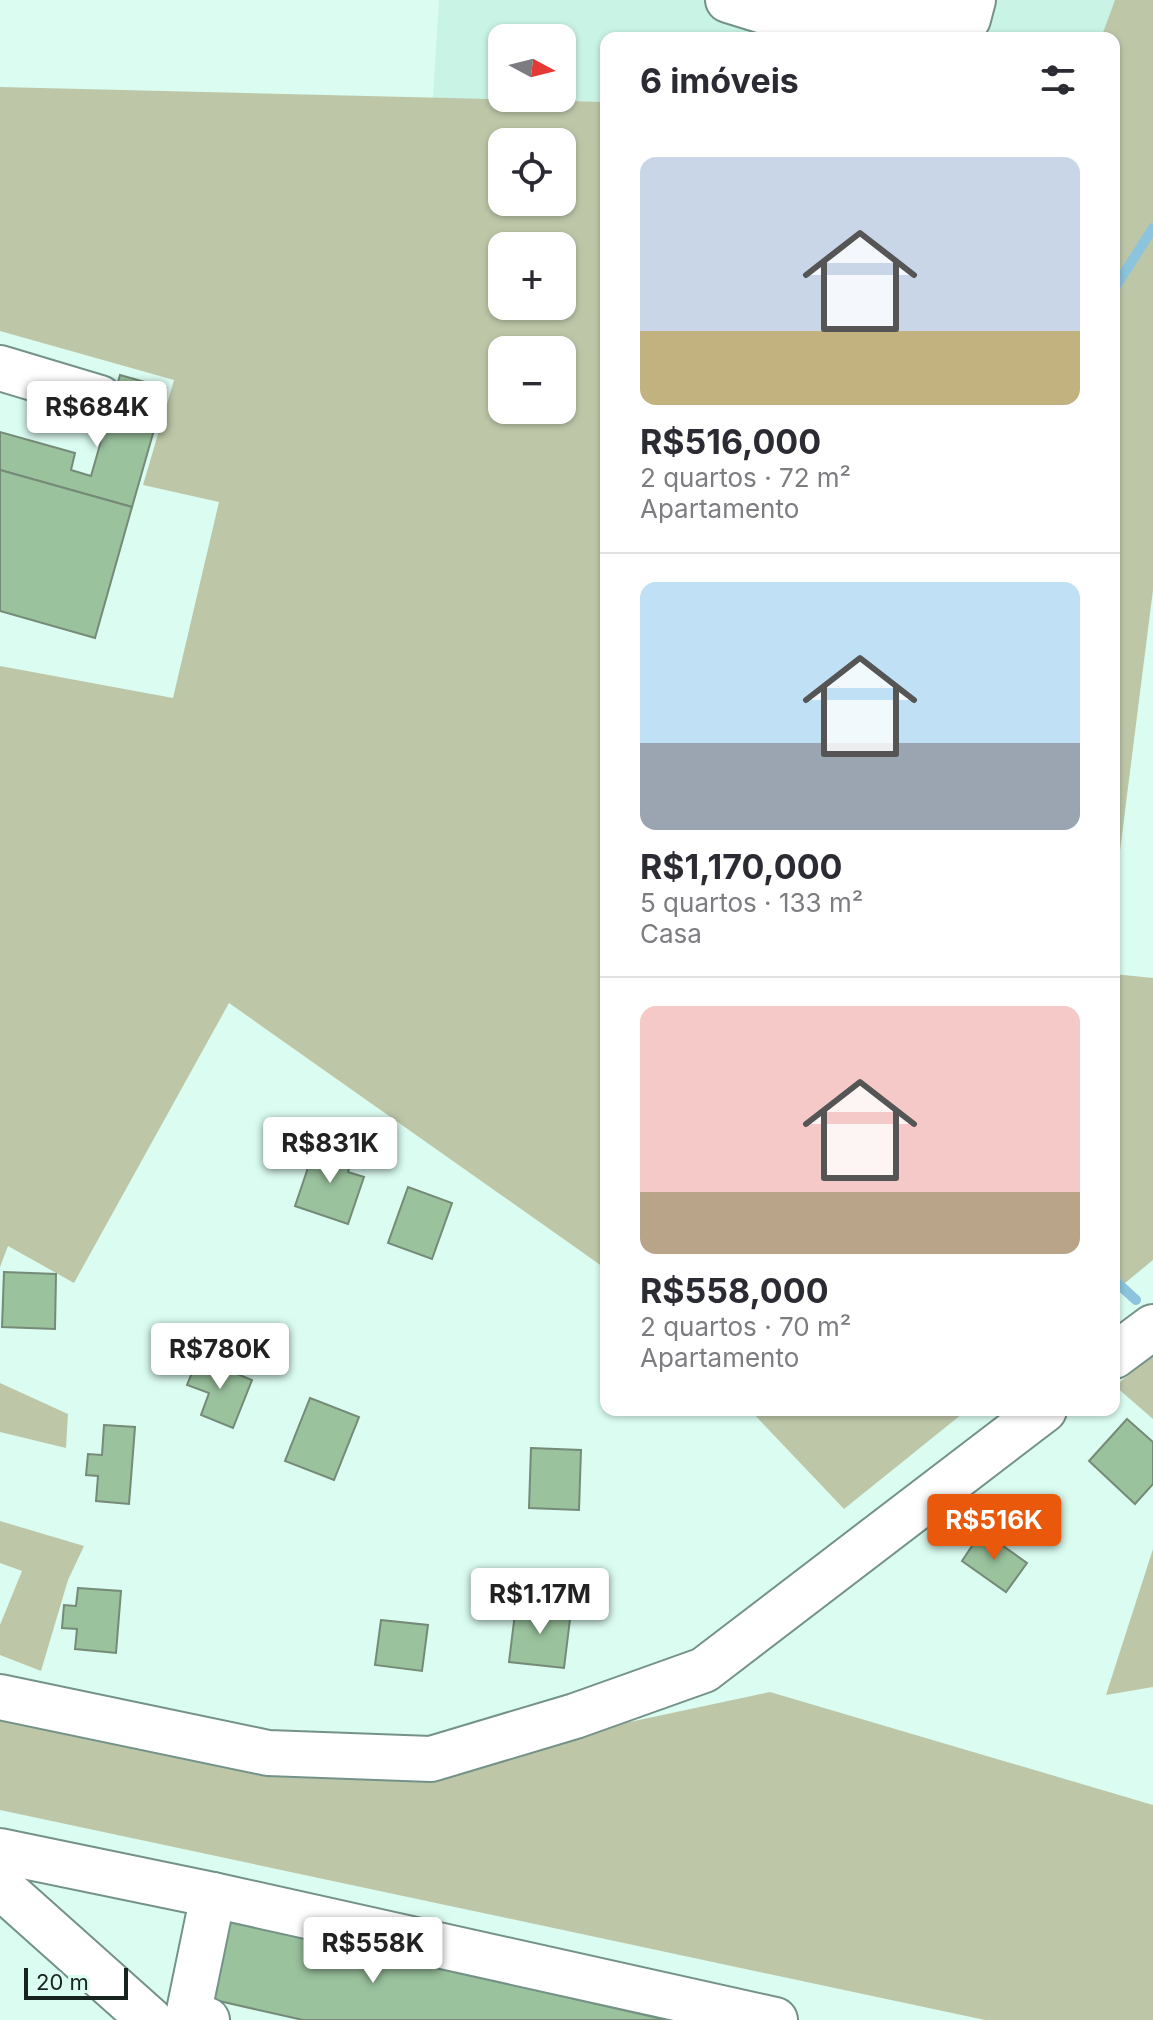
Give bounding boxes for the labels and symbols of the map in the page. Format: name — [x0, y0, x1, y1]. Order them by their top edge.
north arrow — [488, 24, 576, 112]
pin: R$684K — [32, 381, 162, 449]
pin: R$831K — [265, 1117, 395, 1185]
pin: R$780K — [155, 1323, 285, 1391]
pin: R$516K — [929, 1494, 1059, 1562]
pin: R$1.17M — [466, 1568, 614, 1636]
pin: R$558K — [308, 1917, 438, 1985]
scale bar — [24, 1964, 128, 2000]

